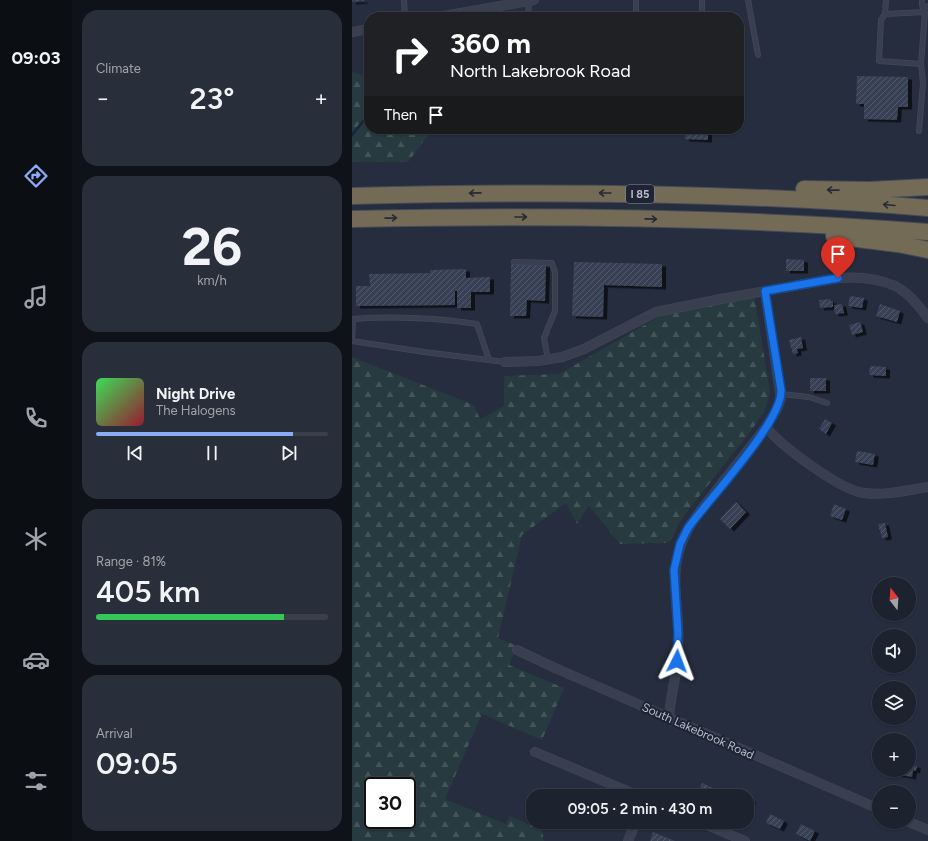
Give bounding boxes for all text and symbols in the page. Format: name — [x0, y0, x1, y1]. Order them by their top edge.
text: 360 m — [450, 26, 531, 60]
icon: right — [384, 28, 436, 80]
text: 09:03 — [11, 47, 61, 69]
text: North Lakebrook Road — [450, 60, 631, 82]
text: Climate — [96, 61, 141, 76]
text: 23° — [190, 80, 234, 117]
text: − — [96, 85, 110, 112]
text: + — [314, 85, 328, 112]
icon: arrive — [425, 104, 447, 126]
text: Then — [384, 106, 417, 124]
icon: directions — [22, 162, 50, 190]
road number: I 85 — [626, 185, 654, 203]
one-way arrow — [827, 186, 840, 194]
one-way arrow — [599, 189, 612, 197]
one-way arrow — [469, 190, 482, 197]
one-way arrow — [883, 201, 896, 208]
one-way arrow — [514, 213, 527, 221]
one-way arrow — [384, 214, 397, 222]
one-way arrow — [644, 215, 657, 223]
text: 26 — [182, 216, 242, 278]
pin — [821, 237, 855, 278]
icon: arrive — [827, 243, 849, 265]
text: km/h — [197, 273, 227, 288]
icon: music — [22, 283, 50, 311]
text: Night Drive — [156, 385, 235, 403]
text: The Halogens — [156, 403, 236, 418]
icon: phone — [22, 404, 50, 432]
icon: previous — [124, 442, 146, 464]
icon: pause — [201, 442, 223, 464]
icon: next — [278, 442, 300, 464]
icon: climate — [22, 525, 50, 553]
text: Range · 81% — [96, 554, 166, 569]
text: 405 km — [96, 573, 200, 610]
north arrow — [872, 577, 916, 621]
map controls — [872, 577, 916, 829]
button: sound — [872, 629, 916, 673]
position arrow — [656, 640, 698, 682]
icon: car — [22, 646, 50, 674]
button: layers — [872, 681, 916, 725]
street label: South Lakebrook Road — [640, 700, 756, 762]
text: Arrival — [96, 726, 133, 741]
button: + — [872, 733, 916, 777]
text: 09:05 — [96, 745, 178, 782]
icon: filters — [22, 767, 50, 795]
speed limit sign: 30 — [364, 777, 416, 829]
button: − — [872, 785, 916, 829]
text: 09:05 · 2 min · 430 m — [568, 800, 712, 818]

